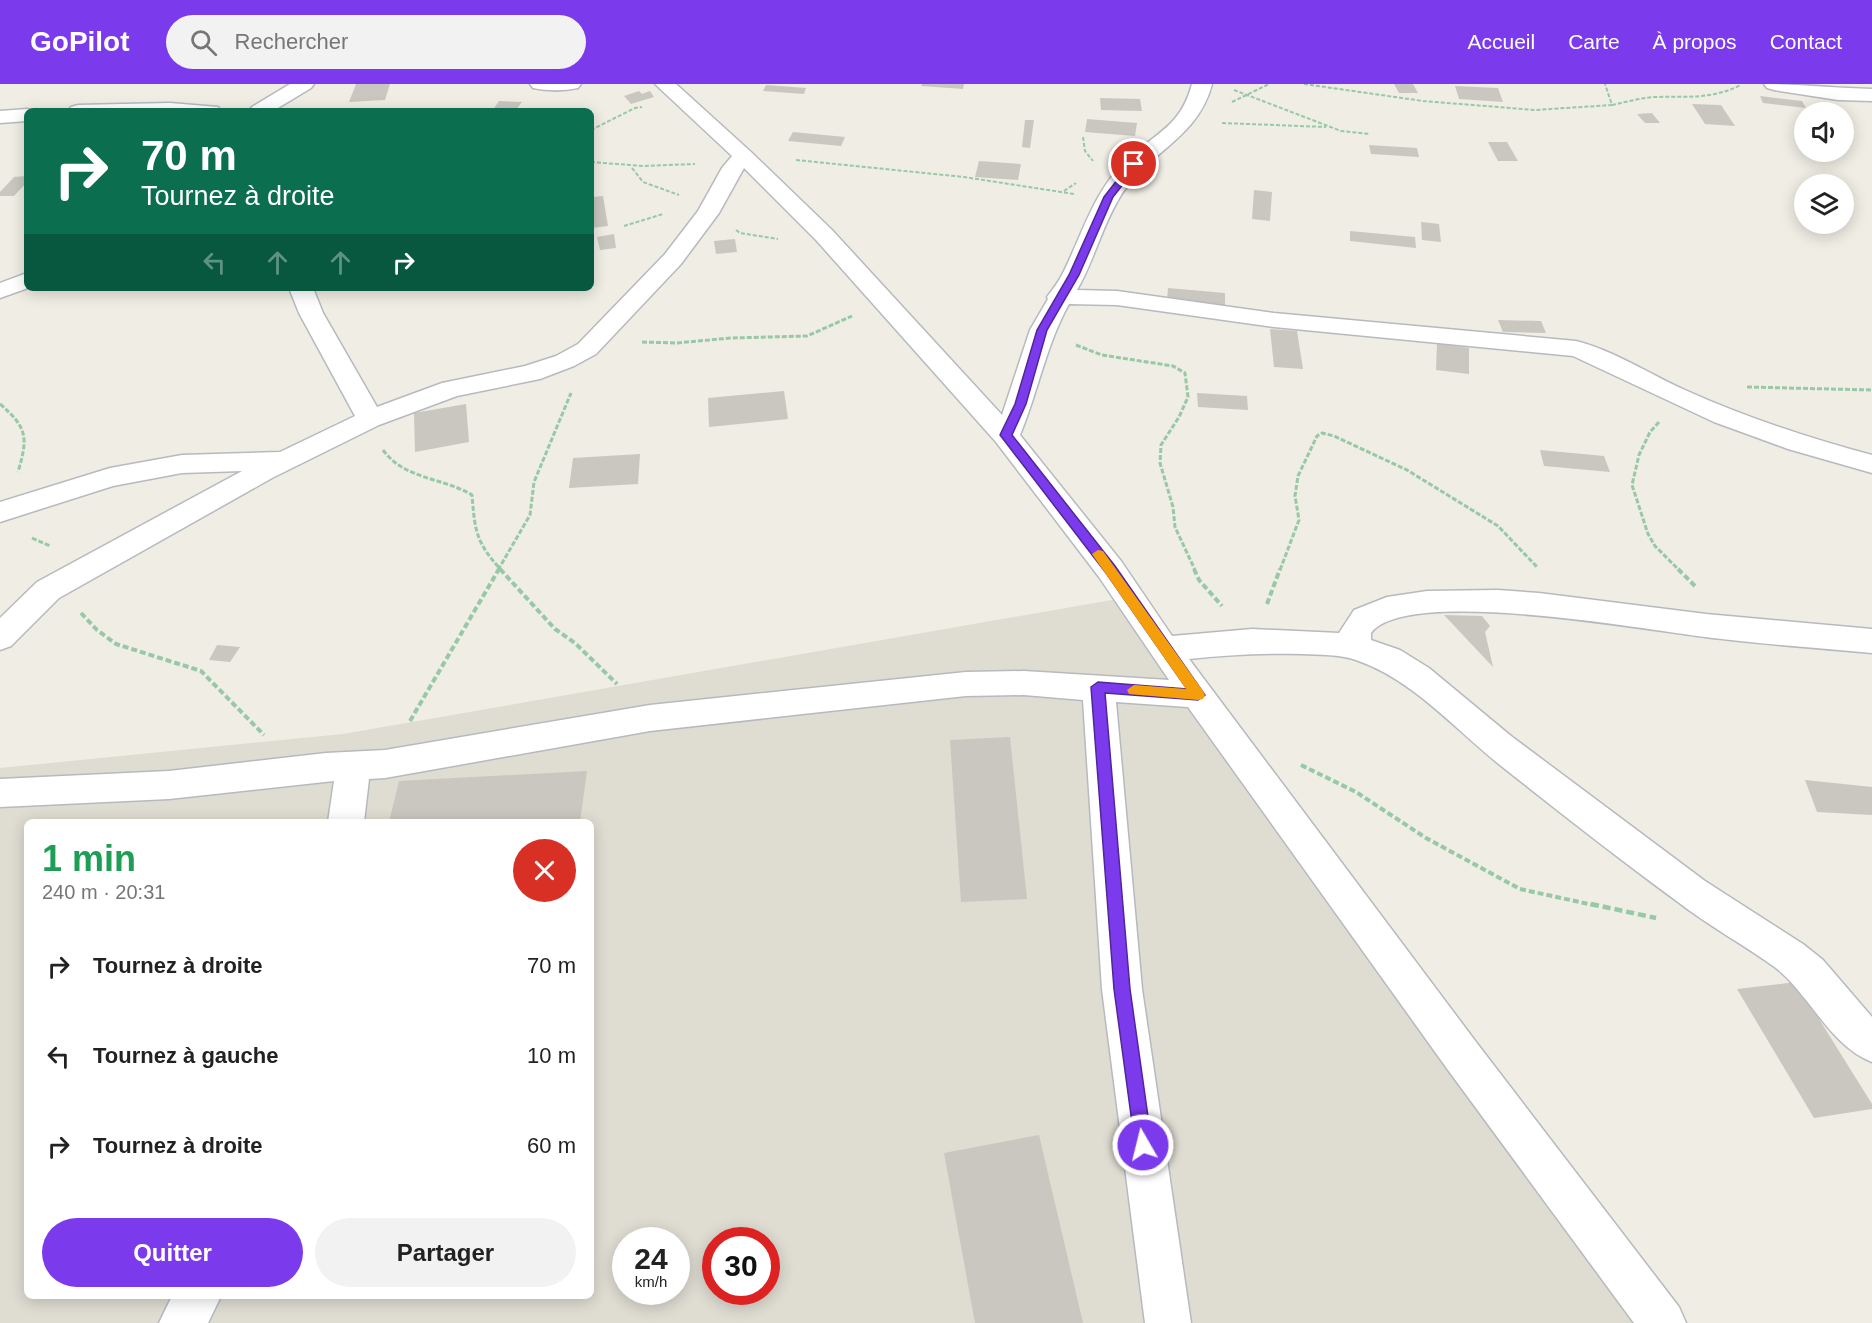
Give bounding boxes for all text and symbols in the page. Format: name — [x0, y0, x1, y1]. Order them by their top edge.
search box — [166, 15, 586, 69]
text: GoPilot — [30, 26, 130, 57]
icon: search — [187, 26, 220, 59]
text: Rechercher — [235, 29, 348, 54]
text: Accueil — [1468, 30, 1535, 53]
text: Carte — [1568, 30, 1620, 53]
text: À propos — [1653, 30, 1737, 53]
text: Contact — [1770, 30, 1842, 53]
map controls — [1794, 102, 1854, 234]
button: sound — [1794, 102, 1854, 162]
icon: right — [42, 132, 120, 210]
text: 70 m — [141, 132, 237, 179]
pin — [1108, 138, 1159, 189]
icon: arrive — [1117, 147, 1150, 180]
button: layers — [1794, 174, 1854, 234]
text: Tournez à droite — [141, 181, 335, 211]
icon: left — [198, 246, 231, 279]
icon: ahead — [261, 246, 294, 279]
icon: ahead — [324, 246, 357, 279]
icon: right — [387, 246, 420, 279]
text: 1 min — [42, 838, 136, 879]
button: close — [513, 839, 576, 902]
text: 240 m · 20:31 — [42, 881, 165, 903]
icon: right — [42, 950, 75, 983]
text: Tournez à droite — [93, 953, 263, 978]
text: 70 m — [527, 953, 576, 978]
icon: left — [42, 1040, 75, 1073]
text: Tournez à gauche — [93, 1043, 278, 1068]
text: 10 m — [527, 1043, 576, 1068]
position arrow — [1111, 1113, 1175, 1177]
icon: right — [42, 1130, 75, 1163]
text: Tournez à droite — [93, 1133, 263, 1158]
text: 60 m — [527, 1133, 576, 1158]
button: Quitter — [42, 1218, 303, 1287]
button: Partager — [315, 1218, 576, 1287]
speed limit sign: 30 — [702, 1227, 780, 1305]
text: 24 — [634, 1242, 668, 1275]
text: km/h — [635, 1273, 667, 1290]

